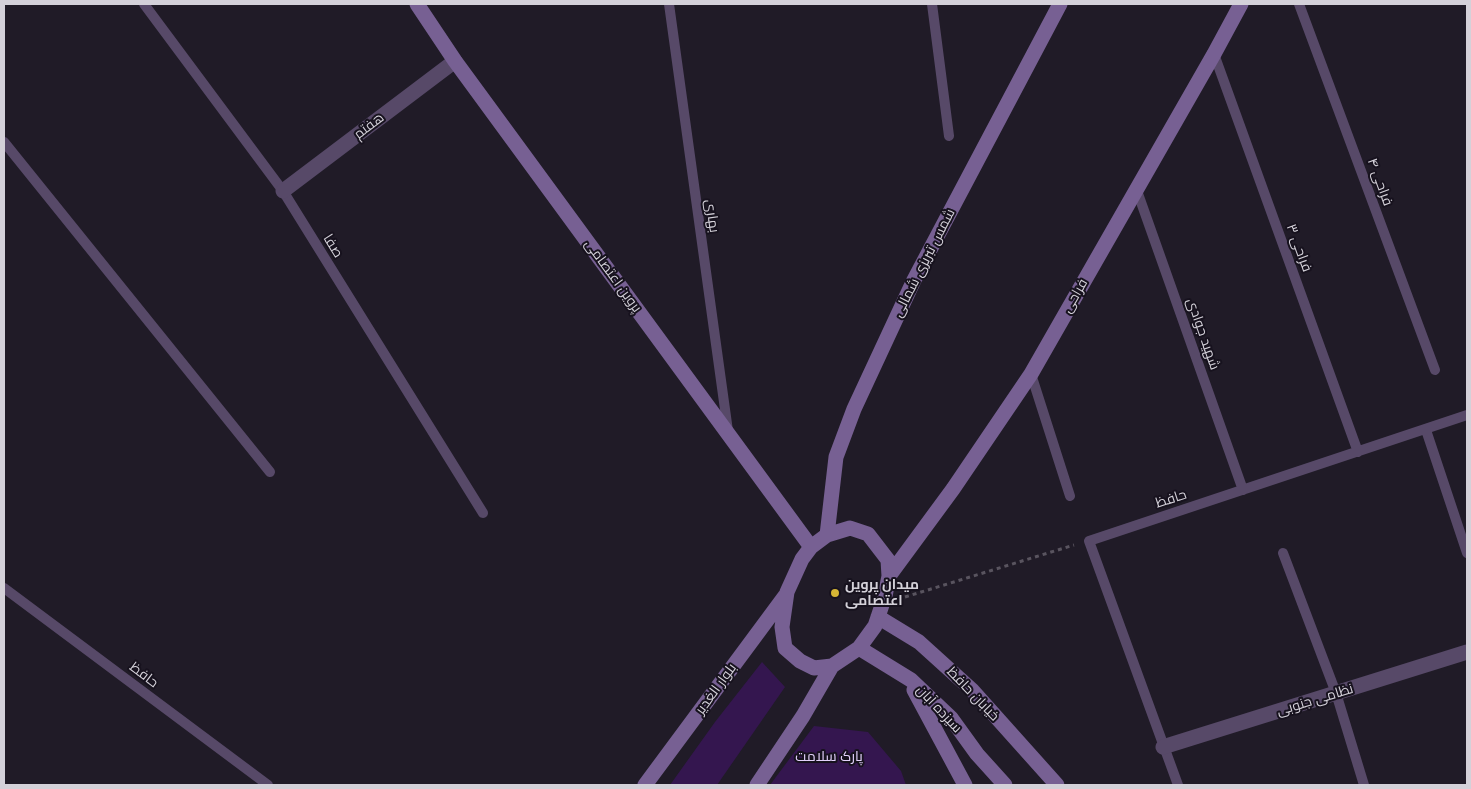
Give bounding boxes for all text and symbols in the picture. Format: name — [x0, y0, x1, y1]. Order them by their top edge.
street label: هفتم — [351, 109, 387, 143]
street label: فراحی ۴ — [1364, 156, 1396, 208]
street label: بهاری — [701, 198, 723, 234]
street label: شمس تبریزی شمالی — [889, 206, 959, 320]
street label: فراحی ۳ — [1283, 222, 1315, 274]
street label: صفا — [319, 231, 347, 261]
street label: پروین اعتصامی — [581, 236, 645, 316]
street label: فراحی — [1059, 276, 1091, 316]
street label: شهید جوادی — [1183, 296, 1223, 372]
street label: حافظ — [1153, 486, 1189, 512]
place label: میدان پروین اعتصامی — [845, 577, 919, 610]
marker: میدان پروین اعتصامی — [829, 587, 841, 599]
street label: حافظ — [126, 659, 162, 691]
street label: بلوار الغدیر — [692, 660, 740, 718]
street label: خیابان حافظ — [943, 664, 1003, 724]
street label: نظامی جنوبی — [1275, 680, 1355, 720]
street label: سیزده آبان — [913, 682, 965, 736]
park label: پارک سلامت — [795, 749, 863, 765]

